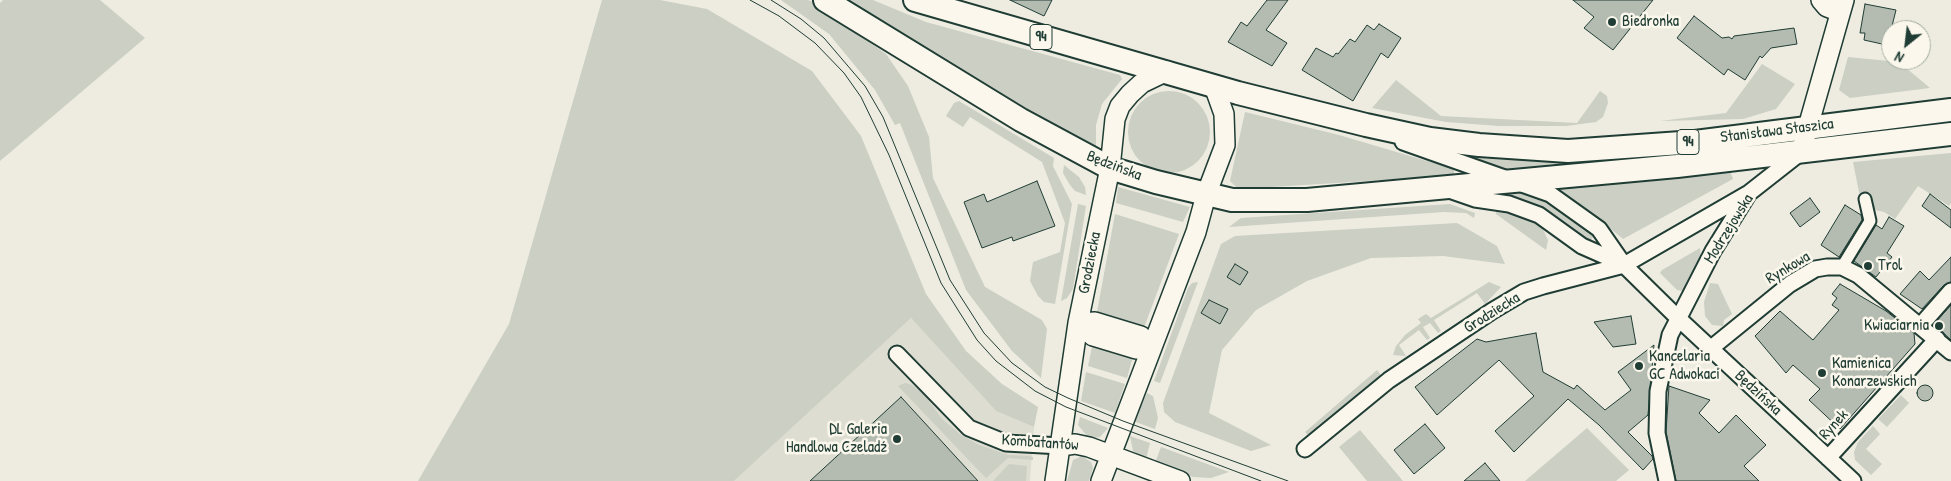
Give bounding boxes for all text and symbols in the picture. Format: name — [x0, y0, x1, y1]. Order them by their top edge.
place label: Biedronka — [1622, 12, 1679, 32]
marker: Biedronka — [1606, 16, 1618, 28]
north arrow — [1881, 20, 1931, 70]
road number: 94 — [1030, 24, 1052, 50]
text: N — [1891, 48, 1907, 68]
street label: Stanisława Staszica — [1719, 115, 1835, 147]
road number: 94 — [1677, 130, 1699, 154]
street label: Będzińska — [1084, 147, 1144, 185]
street label: Modrzejowska — [1700, 191, 1758, 267]
street label: Grodziecka — [1075, 231, 1105, 295]
street label: Rynkowa — [1762, 247, 1814, 289]
place label: Trol — [1878, 256, 1902, 276]
marker: Trol — [1862, 260, 1874, 272]
street label: Grodziecka — [1460, 288, 1524, 338]
place label: Kwiaciarnia — [1864, 316, 1929, 336]
marker: Kwiaciarnia — [1933, 320, 1945, 332]
place label: Kancelaria GC Adwokaci — [1649, 347, 1720, 385]
place label: Kamienica Konarzewskich — [1832, 354, 1916, 392]
marker: Kancelaria GC Adwokaci — [1633, 360, 1645, 372]
street label: Będzińska — [1730, 366, 1786, 420]
marker: Kamienica Konarzewskich — [1816, 367, 1828, 379]
street label: Rynek — [1815, 406, 1853, 444]
place label: DL Galeria Handlowa Czeladź — [786, 420, 887, 458]
street label: Kombatantów — [1001, 431, 1079, 455]
marker: DL Galeria Handlowa Czeladź — [891, 433, 903, 445]

